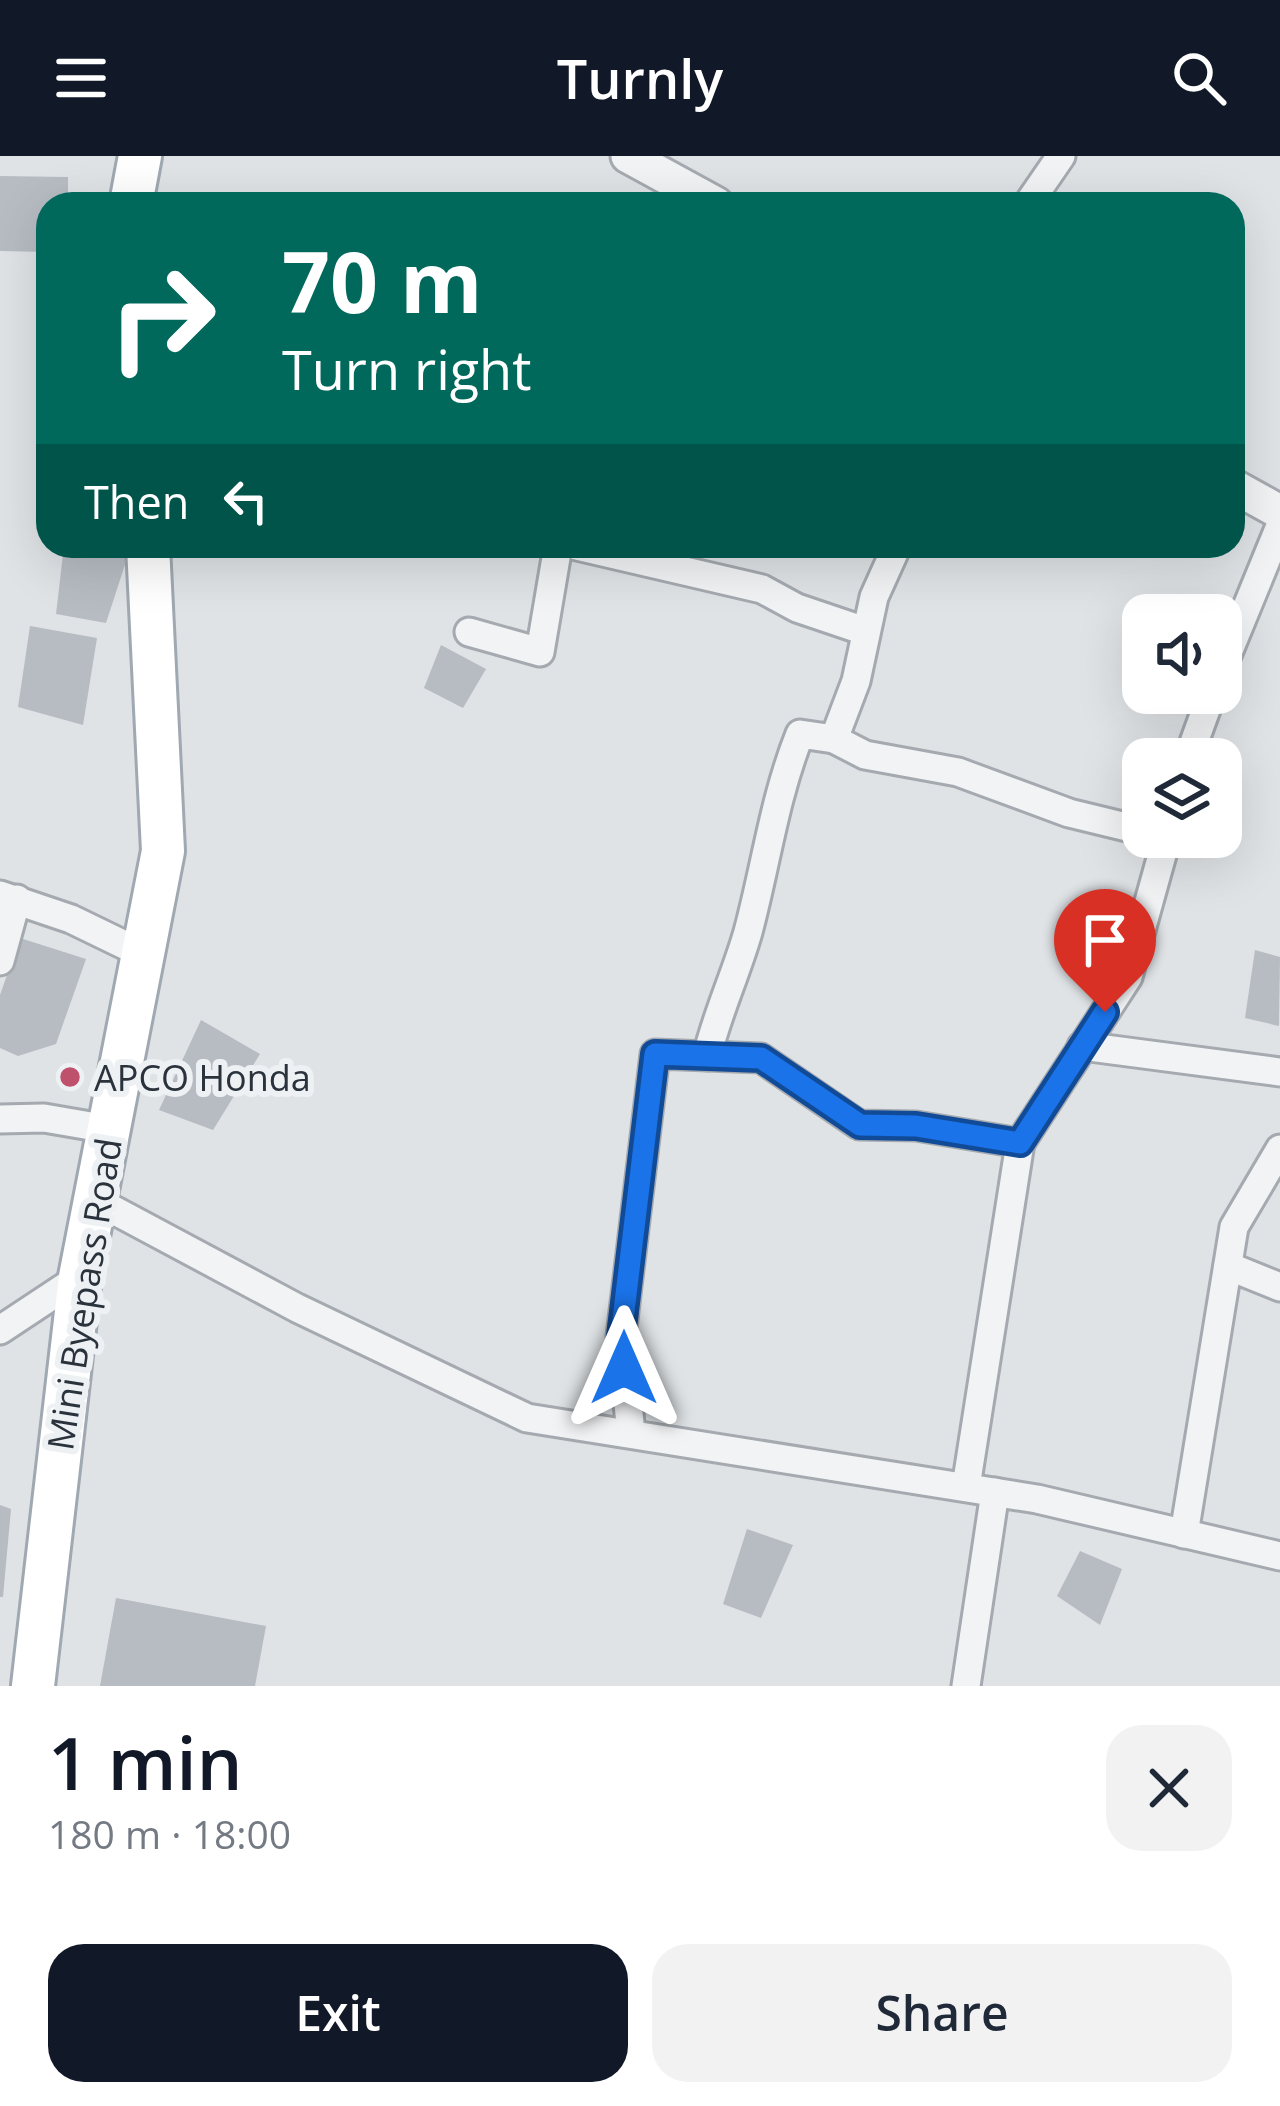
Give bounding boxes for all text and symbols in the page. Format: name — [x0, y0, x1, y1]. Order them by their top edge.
text: Turnly — [557, 41, 723, 115]
icon: menu — [48, 45, 114, 111]
icon: search — [1166, 45, 1232, 111]
text: 70 m — [282, 223, 482, 338]
icon: right — [84, 240, 240, 396]
text: Turn right — [282, 332, 531, 406]
icon: left — [213, 468, 279, 534]
text: Then — [84, 471, 189, 532]
map controls — [1122, 594, 1242, 858]
button: sound — [1122, 594, 1242, 714]
button: layers — [1122, 738, 1242, 858]
pin — [1054, 889, 1156, 1012]
icon: arrive — [1072, 907, 1138, 973]
place label: APCO Honda — [94, 1053, 311, 1102]
marker: APCO Honda — [57, 1064, 83, 1090]
street label: Mini Byepass Road — [35, 1135, 133, 1453]
position arrow — [561, 1305, 687, 1431]
text: 1 min — [48, 1713, 242, 1811]
button: close — [1106, 1725, 1232, 1851]
text: 180 m · 18:00 — [48, 1807, 291, 1860]
button: Exit — [48, 1944, 628, 2082]
button: Share — [652, 1944, 1232, 2082]

